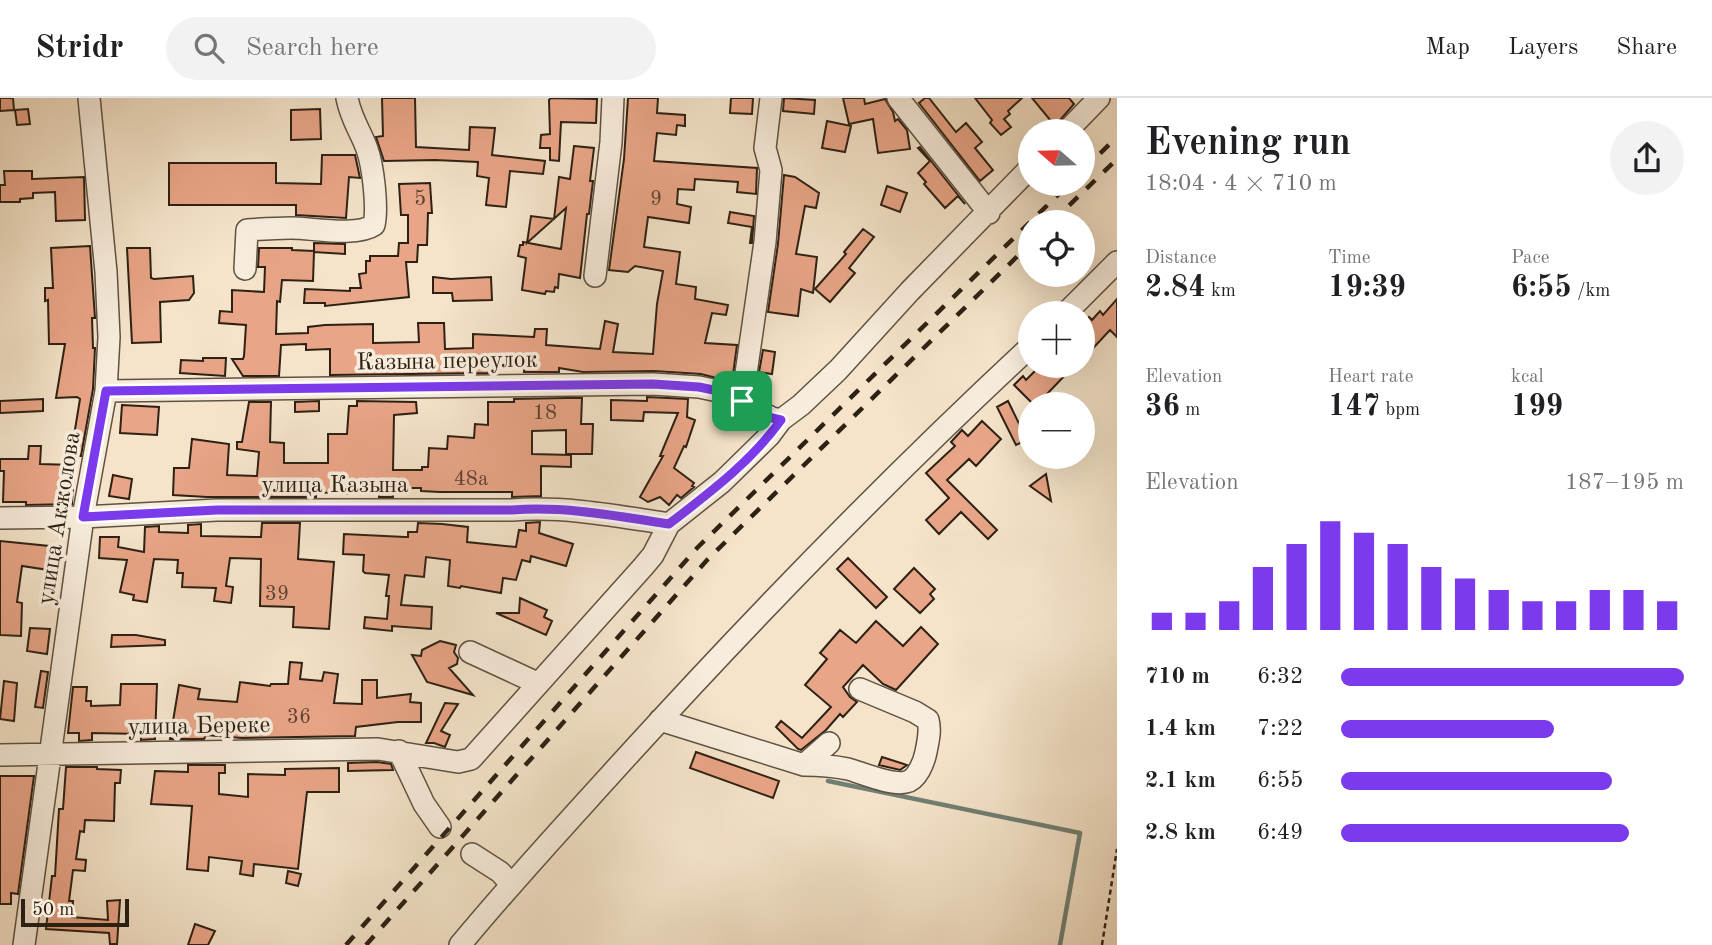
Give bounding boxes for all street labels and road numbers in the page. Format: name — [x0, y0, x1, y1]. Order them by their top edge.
street label: Казына переулок — [356, 348, 538, 376]
street label: улица Акжолова — [34, 430, 86, 607]
street label: улица Казына — [261, 474, 409, 498]
street label: улица Береке — [127, 714, 271, 740]

